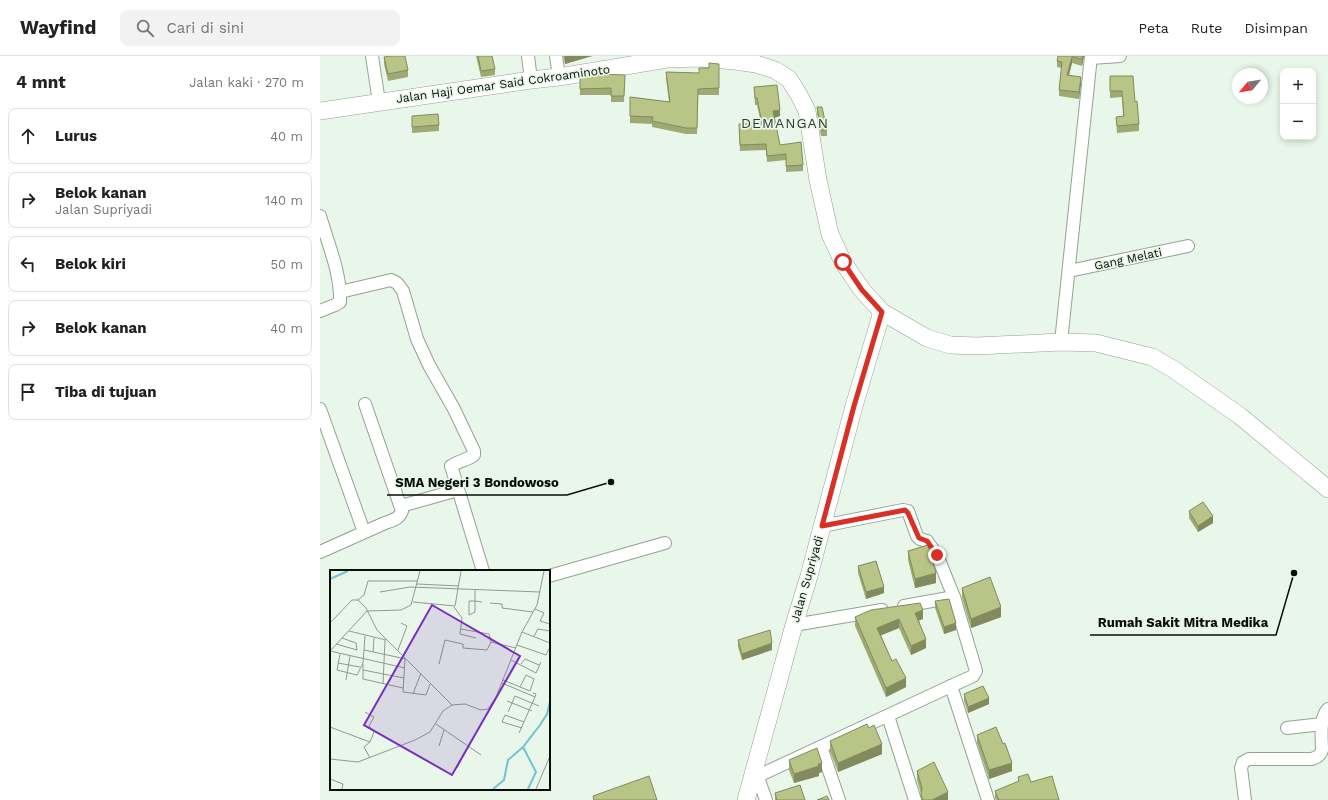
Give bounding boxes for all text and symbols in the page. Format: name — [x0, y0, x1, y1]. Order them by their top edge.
search box — [120, 10, 400, 46]
text: Wayfind — [20, 16, 96, 39]
icon: search — [134, 17, 156, 39]
text: Cari di sini — [166, 19, 244, 37]
text: Peta — [1139, 20, 1169, 36]
text: Rute — [1191, 20, 1222, 36]
text: Disimpan — [1244, 20, 1308, 36]
street label: Jalan Haji Oemar Said Cokroaminoto — [395, 62, 611, 106]
north arrow — [1232, 68, 1268, 104]
map controls — [1280, 68, 1316, 140]
button: + — [1280, 68, 1316, 104]
text: 4 mnt — [16, 72, 66, 92]
text: Jalan kaki · 270 m — [189, 75, 304, 90]
button: − — [1280, 104, 1316, 140]
district label: DEMANGAN — [741, 115, 829, 131]
icon: ahead — [17, 125, 39, 147]
text: Lurus — [55, 127, 97, 145]
text: 40 m — [270, 129, 303, 144]
text: Belok kanan — [55, 184, 146, 202]
icon: right — [17, 189, 39, 211]
text: 140 m — [265, 193, 303, 208]
text: Jalan Supriyadi — [55, 202, 152, 217]
street label: Gang Melati — [1093, 245, 1163, 273]
icon: left — [17, 253, 39, 275]
route start — [834, 253, 852, 271]
text: Belok kiri — [55, 255, 126, 273]
text: 50 m — [271, 257, 303, 272]
icon: right — [17, 317, 39, 339]
text: Belok kanan — [55, 319, 146, 337]
text: 40 m — [270, 321, 303, 336]
icon: arrive — [17, 381, 39, 403]
text: Tiba di tujuan — [55, 383, 157, 401]
callout: SMA Negeri 3 Bondowoso — [387, 470, 567, 495]
text: SMA Negeri 3 Bondowoso — [395, 475, 559, 490]
street label: Jalan Supriyadi — [788, 534, 826, 624]
route end — [928, 546, 946, 564]
inset map — [330, 570, 550, 790]
callout: Rumah Sakit Mitra Medika — [1090, 610, 1276, 635]
text: Rumah Sakit Mitra Medika — [1098, 615, 1269, 630]

